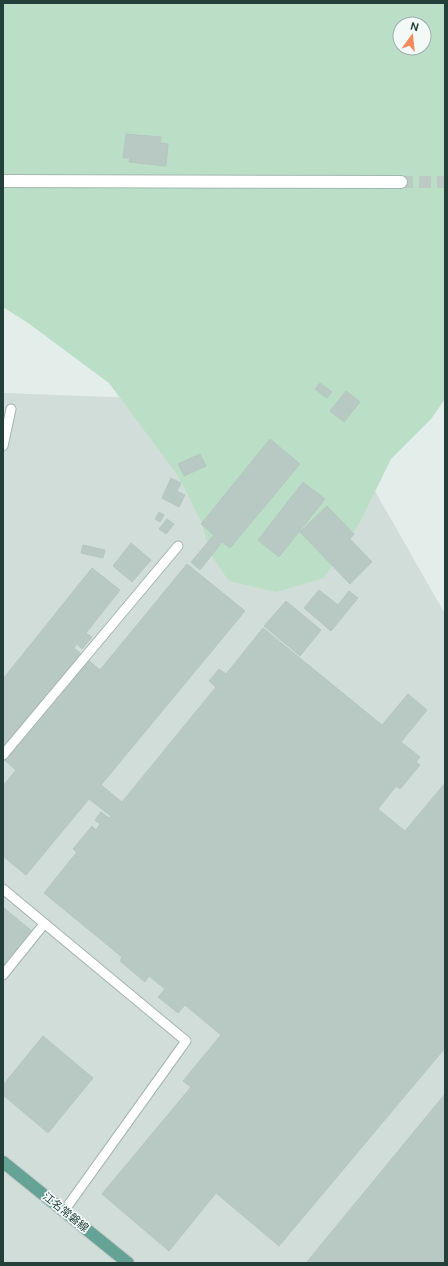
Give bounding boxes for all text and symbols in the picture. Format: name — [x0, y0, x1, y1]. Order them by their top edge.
north arrow — [392, 16, 432, 56]
text: N — [409, 19, 420, 34]
street label: 江名常磐線 — [40, 1189, 92, 1235]

